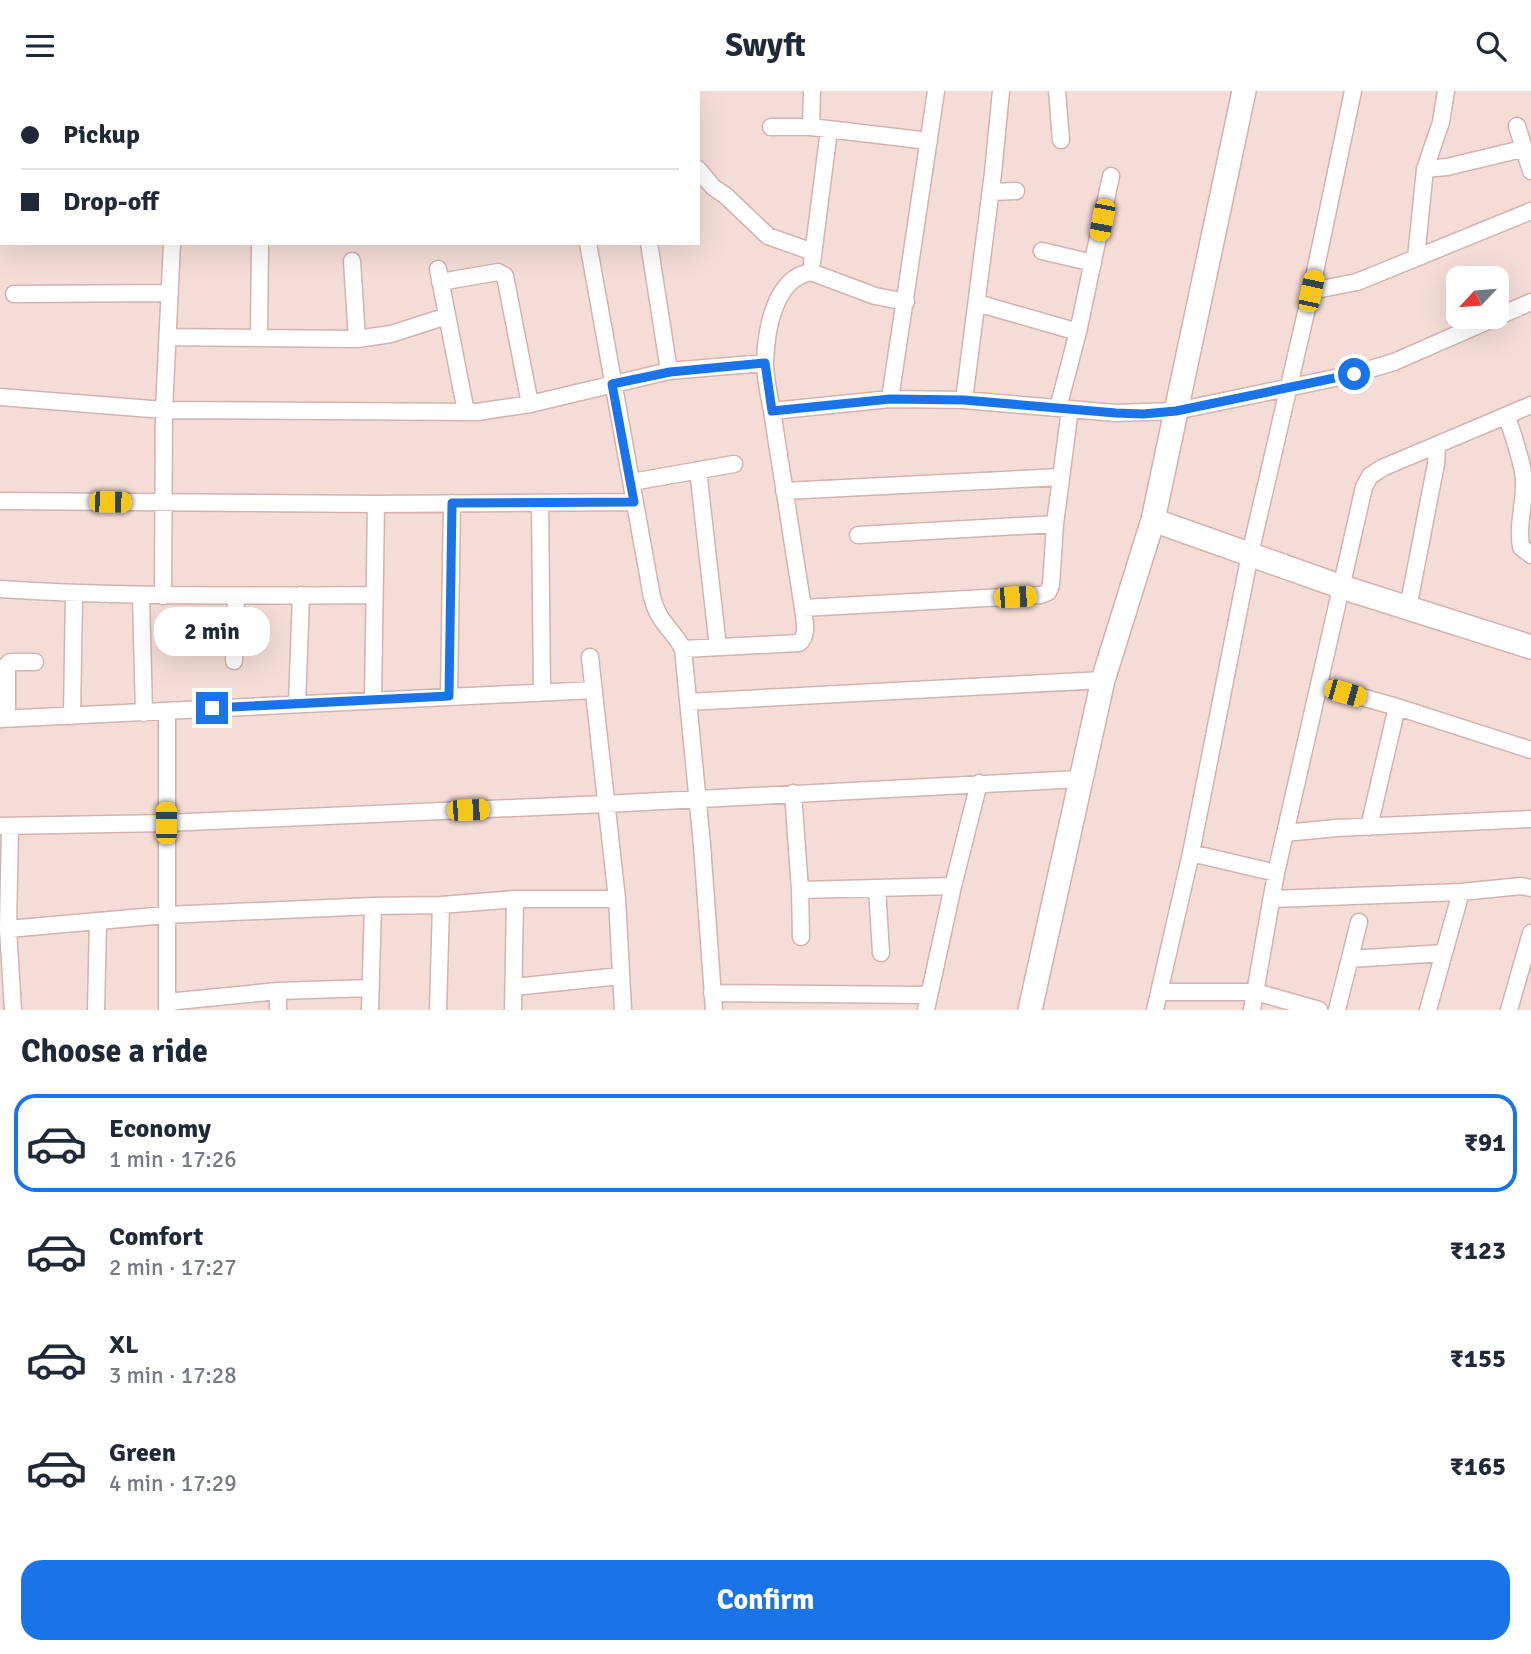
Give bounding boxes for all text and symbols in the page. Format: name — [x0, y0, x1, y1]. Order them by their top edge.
text: Swyft — [725, 26, 806, 65]
icon: menu — [21, 27, 59, 65]
icon: search — [1472, 27, 1510, 65]
text: Pickup — [63, 119, 140, 151]
text: Drop-off — [63, 186, 159, 218]
car — [1088, 197, 1117, 243]
north arrow — [1446, 266, 1508, 329]
map controls — [1446, 266, 1509, 329]
car — [1297, 268, 1326, 314]
route start — [1338, 358, 1370, 390]
car — [89, 491, 132, 513]
car — [994, 585, 1037, 609]
callout: 2 min — [154, 607, 270, 655]
text: 2 min — [184, 617, 240, 646]
car — [1322, 677, 1369, 709]
route end — [196, 692, 228, 724]
car — [447, 799, 490, 821]
car — [156, 802, 177, 844]
text: Choose a ride — [21, 1032, 208, 1071]
icon: car — [25, 1112, 88, 1175]
text: Economy — [109, 1113, 211, 1145]
text: ₹91 — [1464, 1127, 1506, 1159]
text: 1 min · 17:26 — [109, 1145, 237, 1174]
icon: car — [25, 1220, 88, 1283]
text: Comfort — [109, 1221, 203, 1253]
text: ₹123 — [1450, 1235, 1506, 1267]
text: 2 min · 17:27 — [109, 1253, 237, 1282]
icon: car — [25, 1328, 88, 1391]
text: XL — [109, 1329, 139, 1361]
text: ₹155 — [1450, 1343, 1506, 1375]
text: 3 min · 17:28 — [109, 1361, 237, 1390]
icon: car — [25, 1436, 88, 1499]
text: Green — [109, 1437, 176, 1469]
text: ₹165 — [1450, 1451, 1506, 1483]
text: 4 min · 17:29 — [109, 1469, 237, 1498]
button: Confirm — [21, 1560, 1510, 1640]

